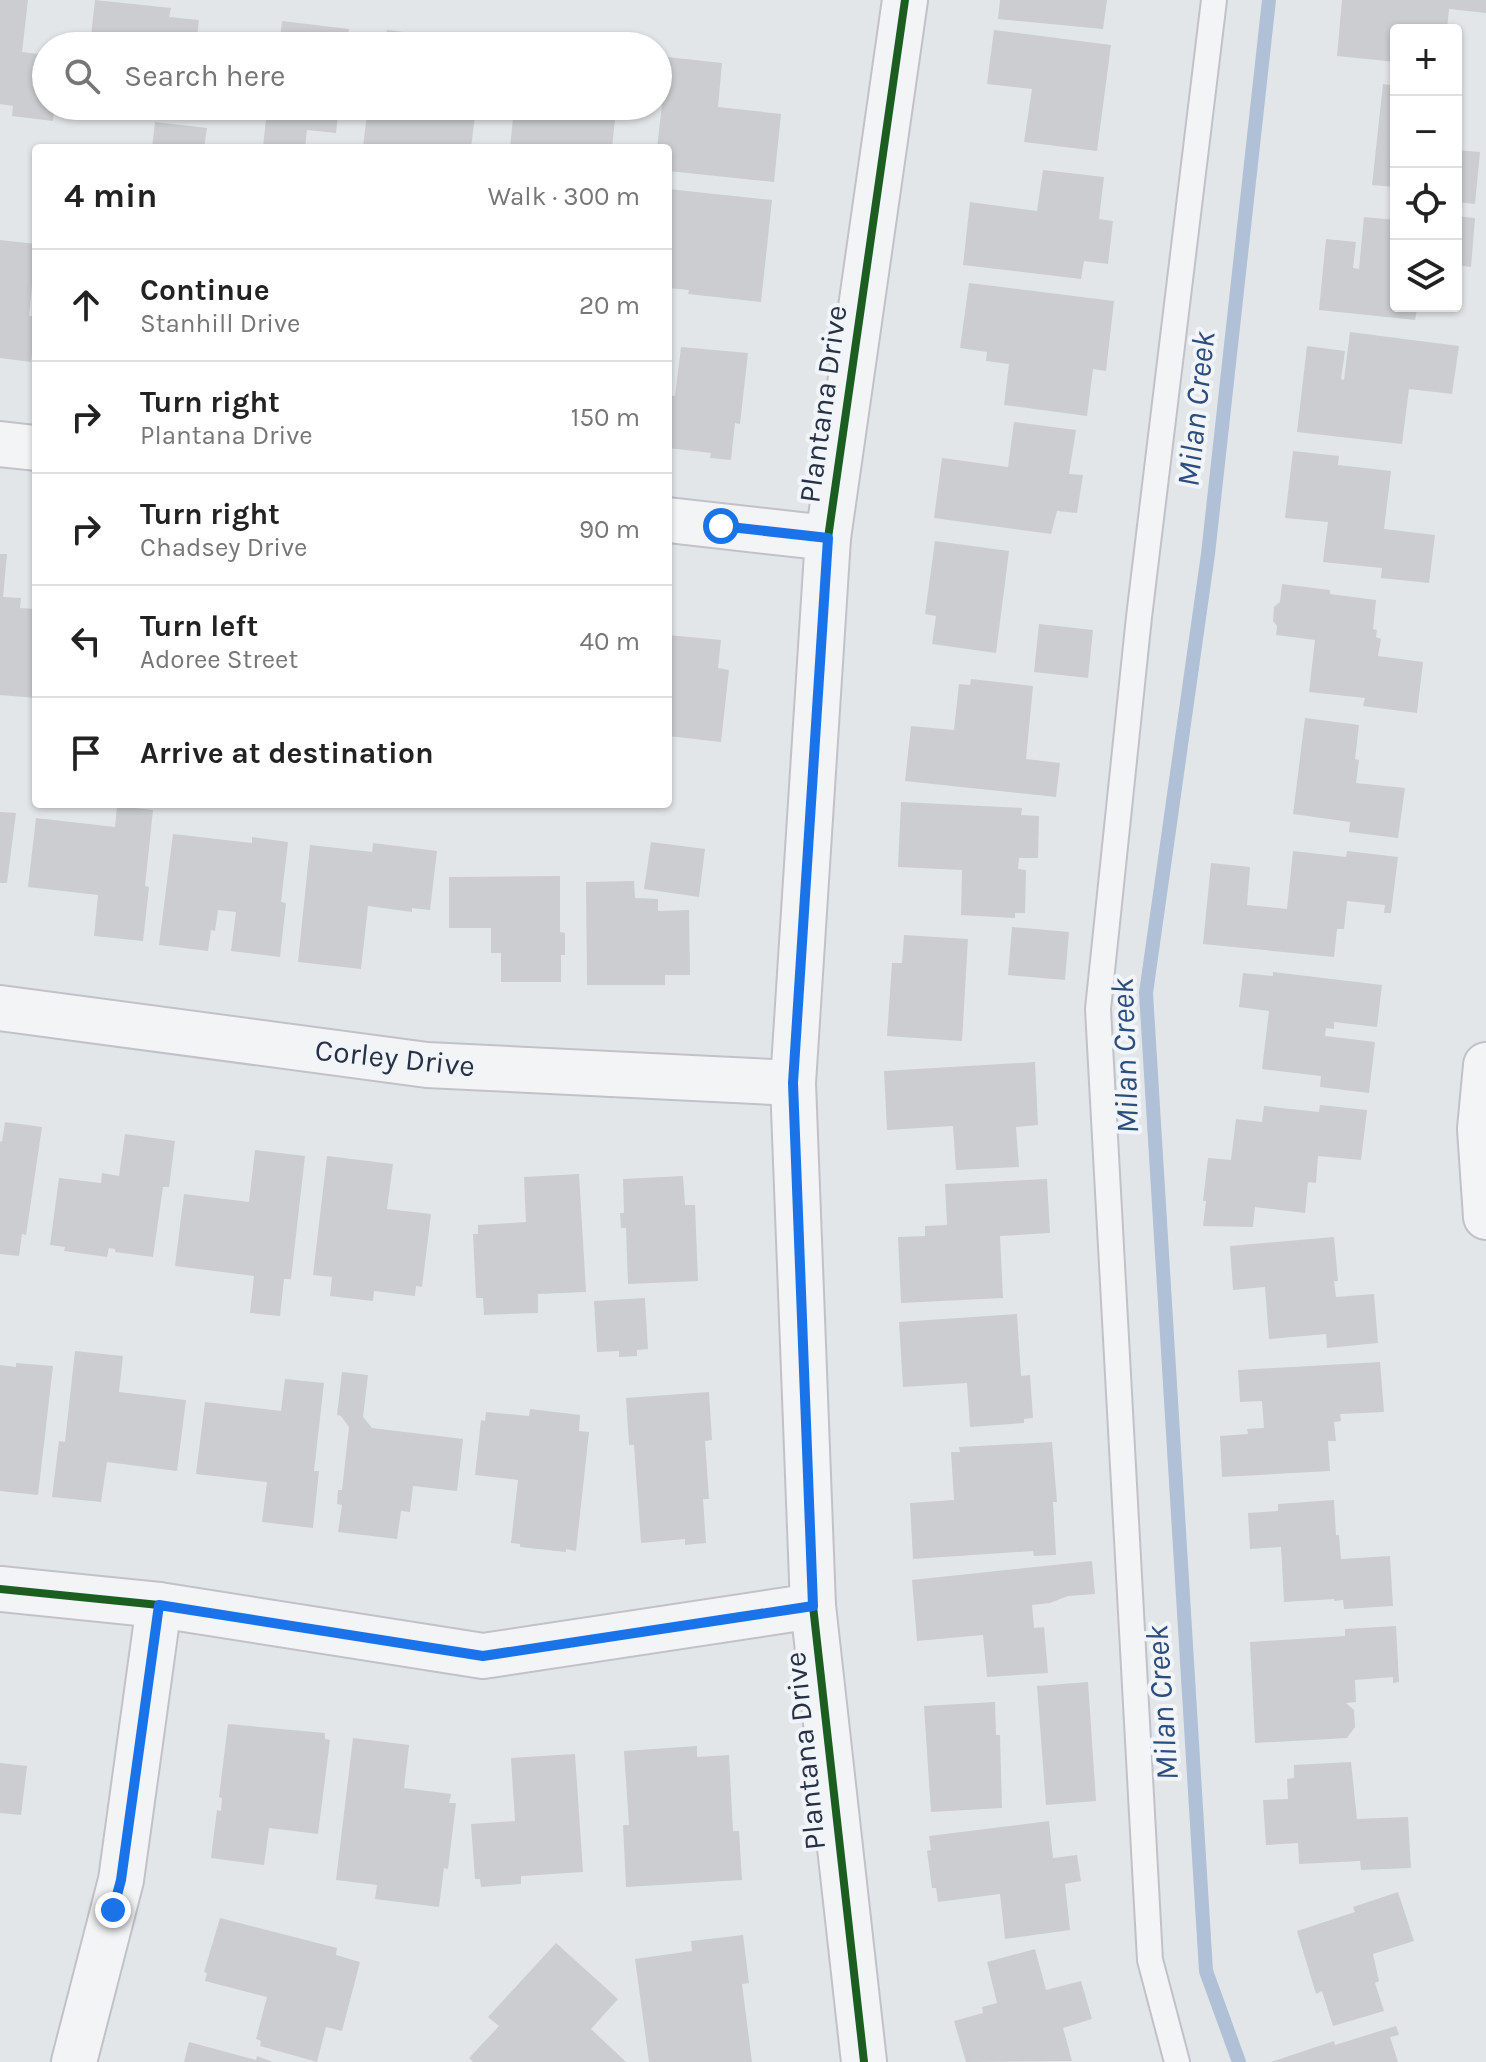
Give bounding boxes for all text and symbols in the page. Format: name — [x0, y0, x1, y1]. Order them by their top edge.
map controls — [1390, 24, 1462, 312]
button: + — [1390, 24, 1462, 96]
search box — [32, 32, 672, 120]
icon: search — [60, 54, 104, 98]
text: Search here — [124, 58, 285, 94]
button: − — [1390, 96, 1462, 168]
button: locate — [1390, 168, 1462, 240]
text: 4 min — [64, 176, 157, 216]
text: Walk · 300 m — [488, 181, 640, 212]
button: layers — [1390, 240, 1462, 312]
text: Continue — [140, 272, 270, 308]
icon: ahead — [64, 283, 108, 327]
text: 20 m — [579, 290, 640, 321]
street label: Plantana Drive — [791, 303, 855, 505]
text: Stanhill Drive — [140, 308, 300, 339]
water label: Milan Creek — [1169, 329, 1223, 488]
text: Turn right — [140, 384, 280, 420]
icon: right — [64, 395, 108, 439]
text: 150 m — [571, 402, 640, 433]
text: Plantana Drive — [140, 420, 313, 451]
text: Turn right — [140, 496, 280, 532]
icon: right — [64, 507, 108, 551]
route start — [703, 508, 739, 544]
text: 90 m — [579, 514, 640, 545]
text: Chadsey Drive — [140, 532, 307, 563]
text: Turn left — [140, 608, 258, 644]
icon: left — [64, 619, 108, 663]
text: 40 m — [580, 626, 640, 657]
text: Adoree Street — [140, 644, 298, 675]
icon: arrive — [64, 731, 108, 775]
text: Arrive at destination — [140, 735, 434, 771]
water label: Milan Creek — [1104, 977, 1146, 1135]
street label: Corley Drive — [313, 1032, 477, 1084]
water label: Milan Creek — [1138, 1623, 1186, 1782]
street label: Plantana Drive — [777, 1650, 833, 1852]
route end — [95, 1892, 131, 1928]

